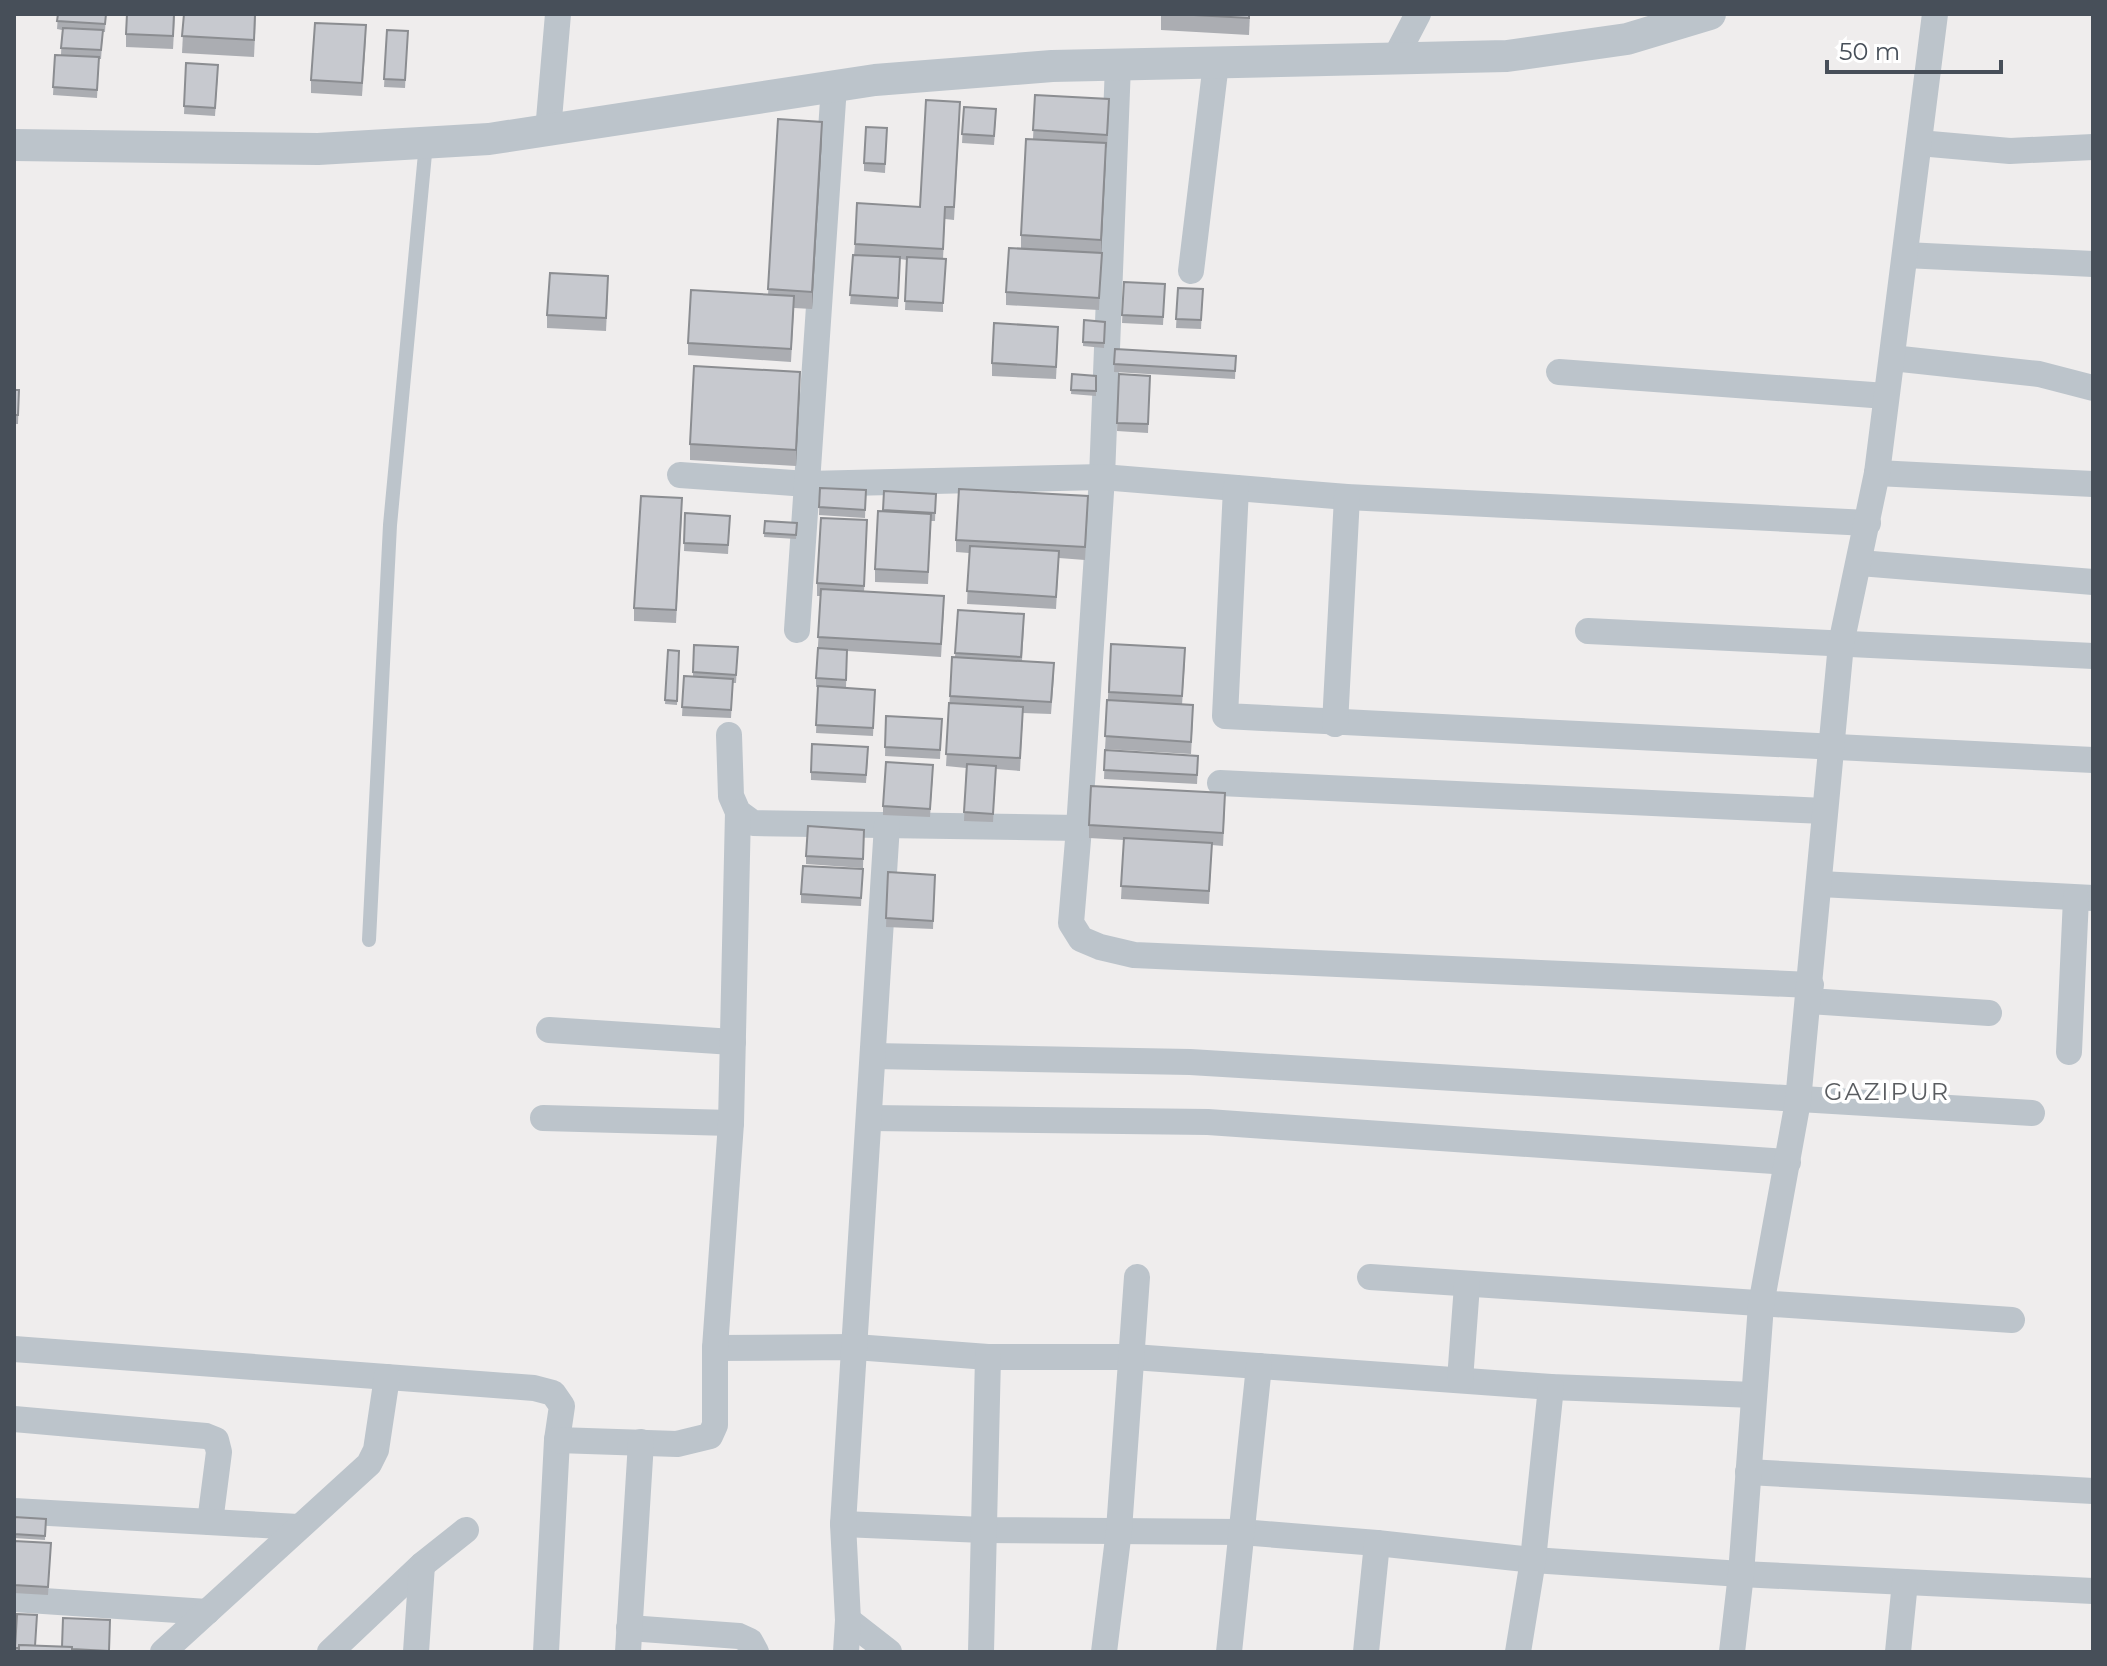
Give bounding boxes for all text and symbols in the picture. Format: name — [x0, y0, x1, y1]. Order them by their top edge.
scale bar — [1827, 24, 2001, 74]
text: 50 m — [1839, 37, 1900, 66]
district label: GAZIPUR — [1824, 1077, 1950, 1106]

